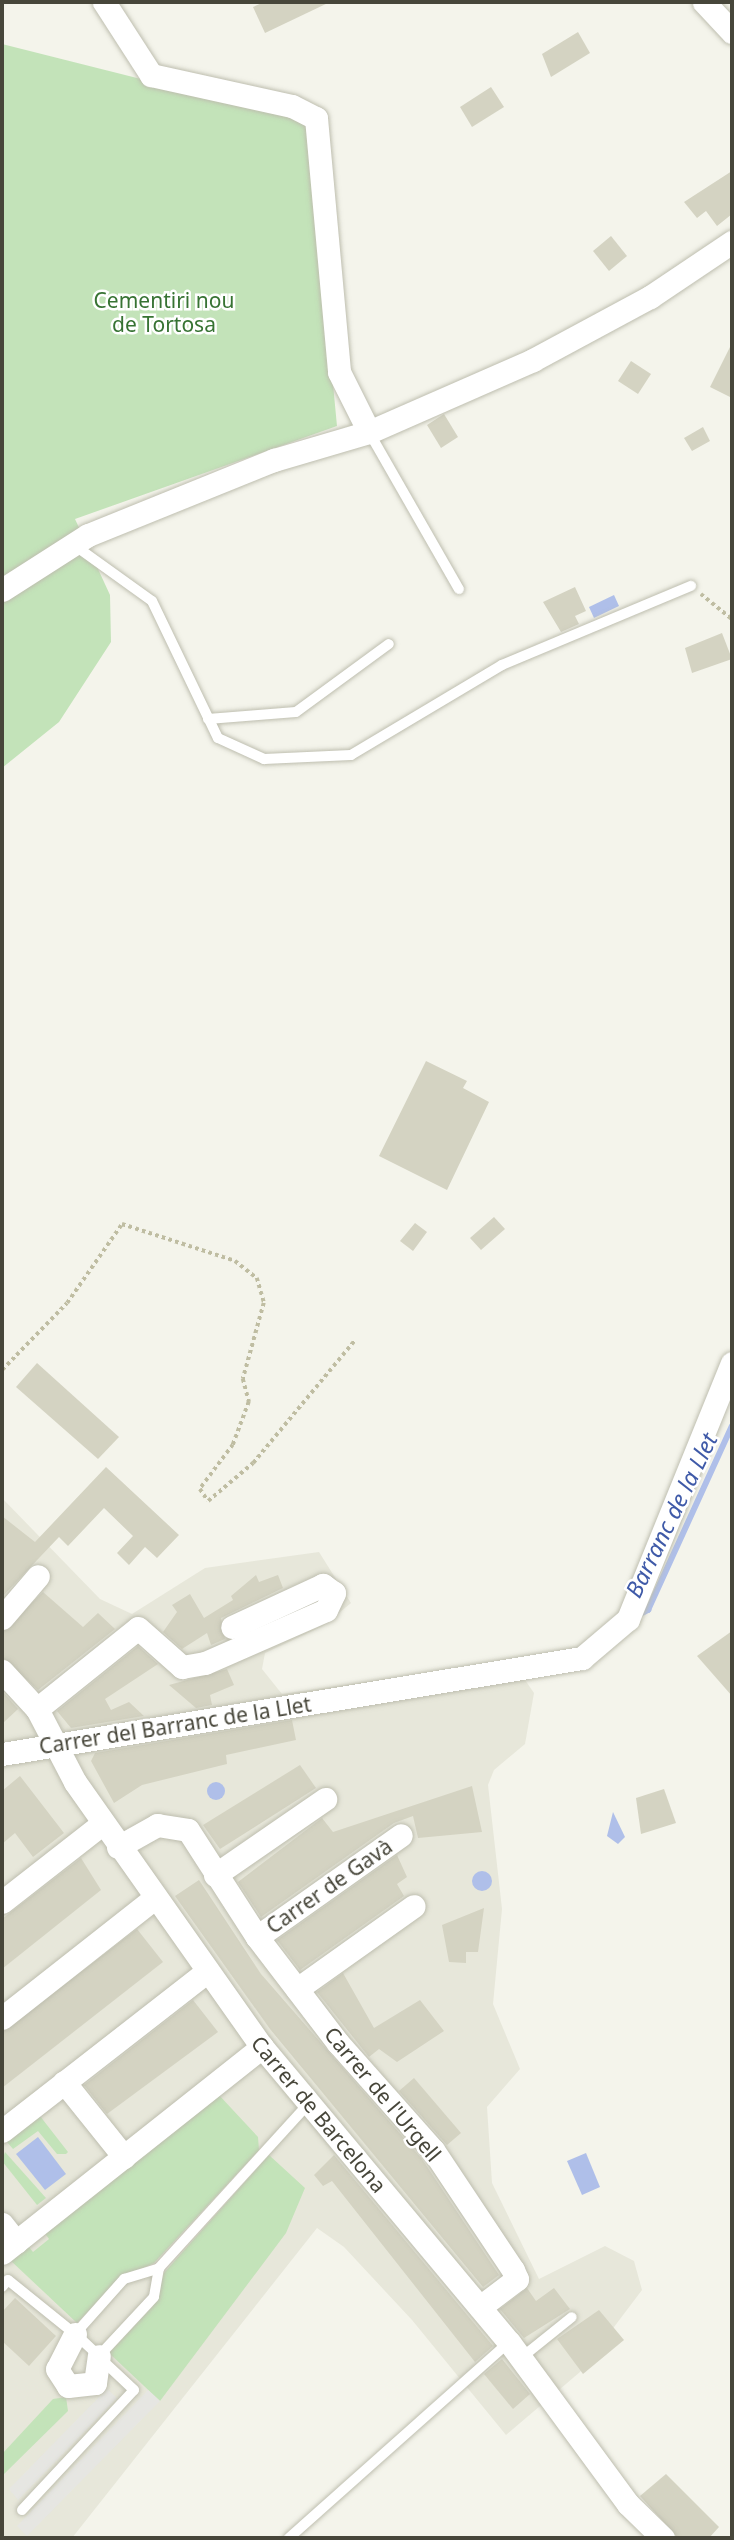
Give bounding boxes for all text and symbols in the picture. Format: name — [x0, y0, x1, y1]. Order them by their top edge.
park label: Cementiri nou de Tortosa — [94, 287, 234, 337]
water label: Barranc de la Llet — [619, 1428, 723, 1602]
street label: Carrer del Barranc de la Llet — [37, 1691, 313, 1759]
street label: Carrer de Gavà — [261, 1833, 397, 1939]
street label: Carrer de l'Urgell — [319, 2022, 447, 2166]
street label: Carrer de Barcelona — [246, 2031, 392, 2197]

